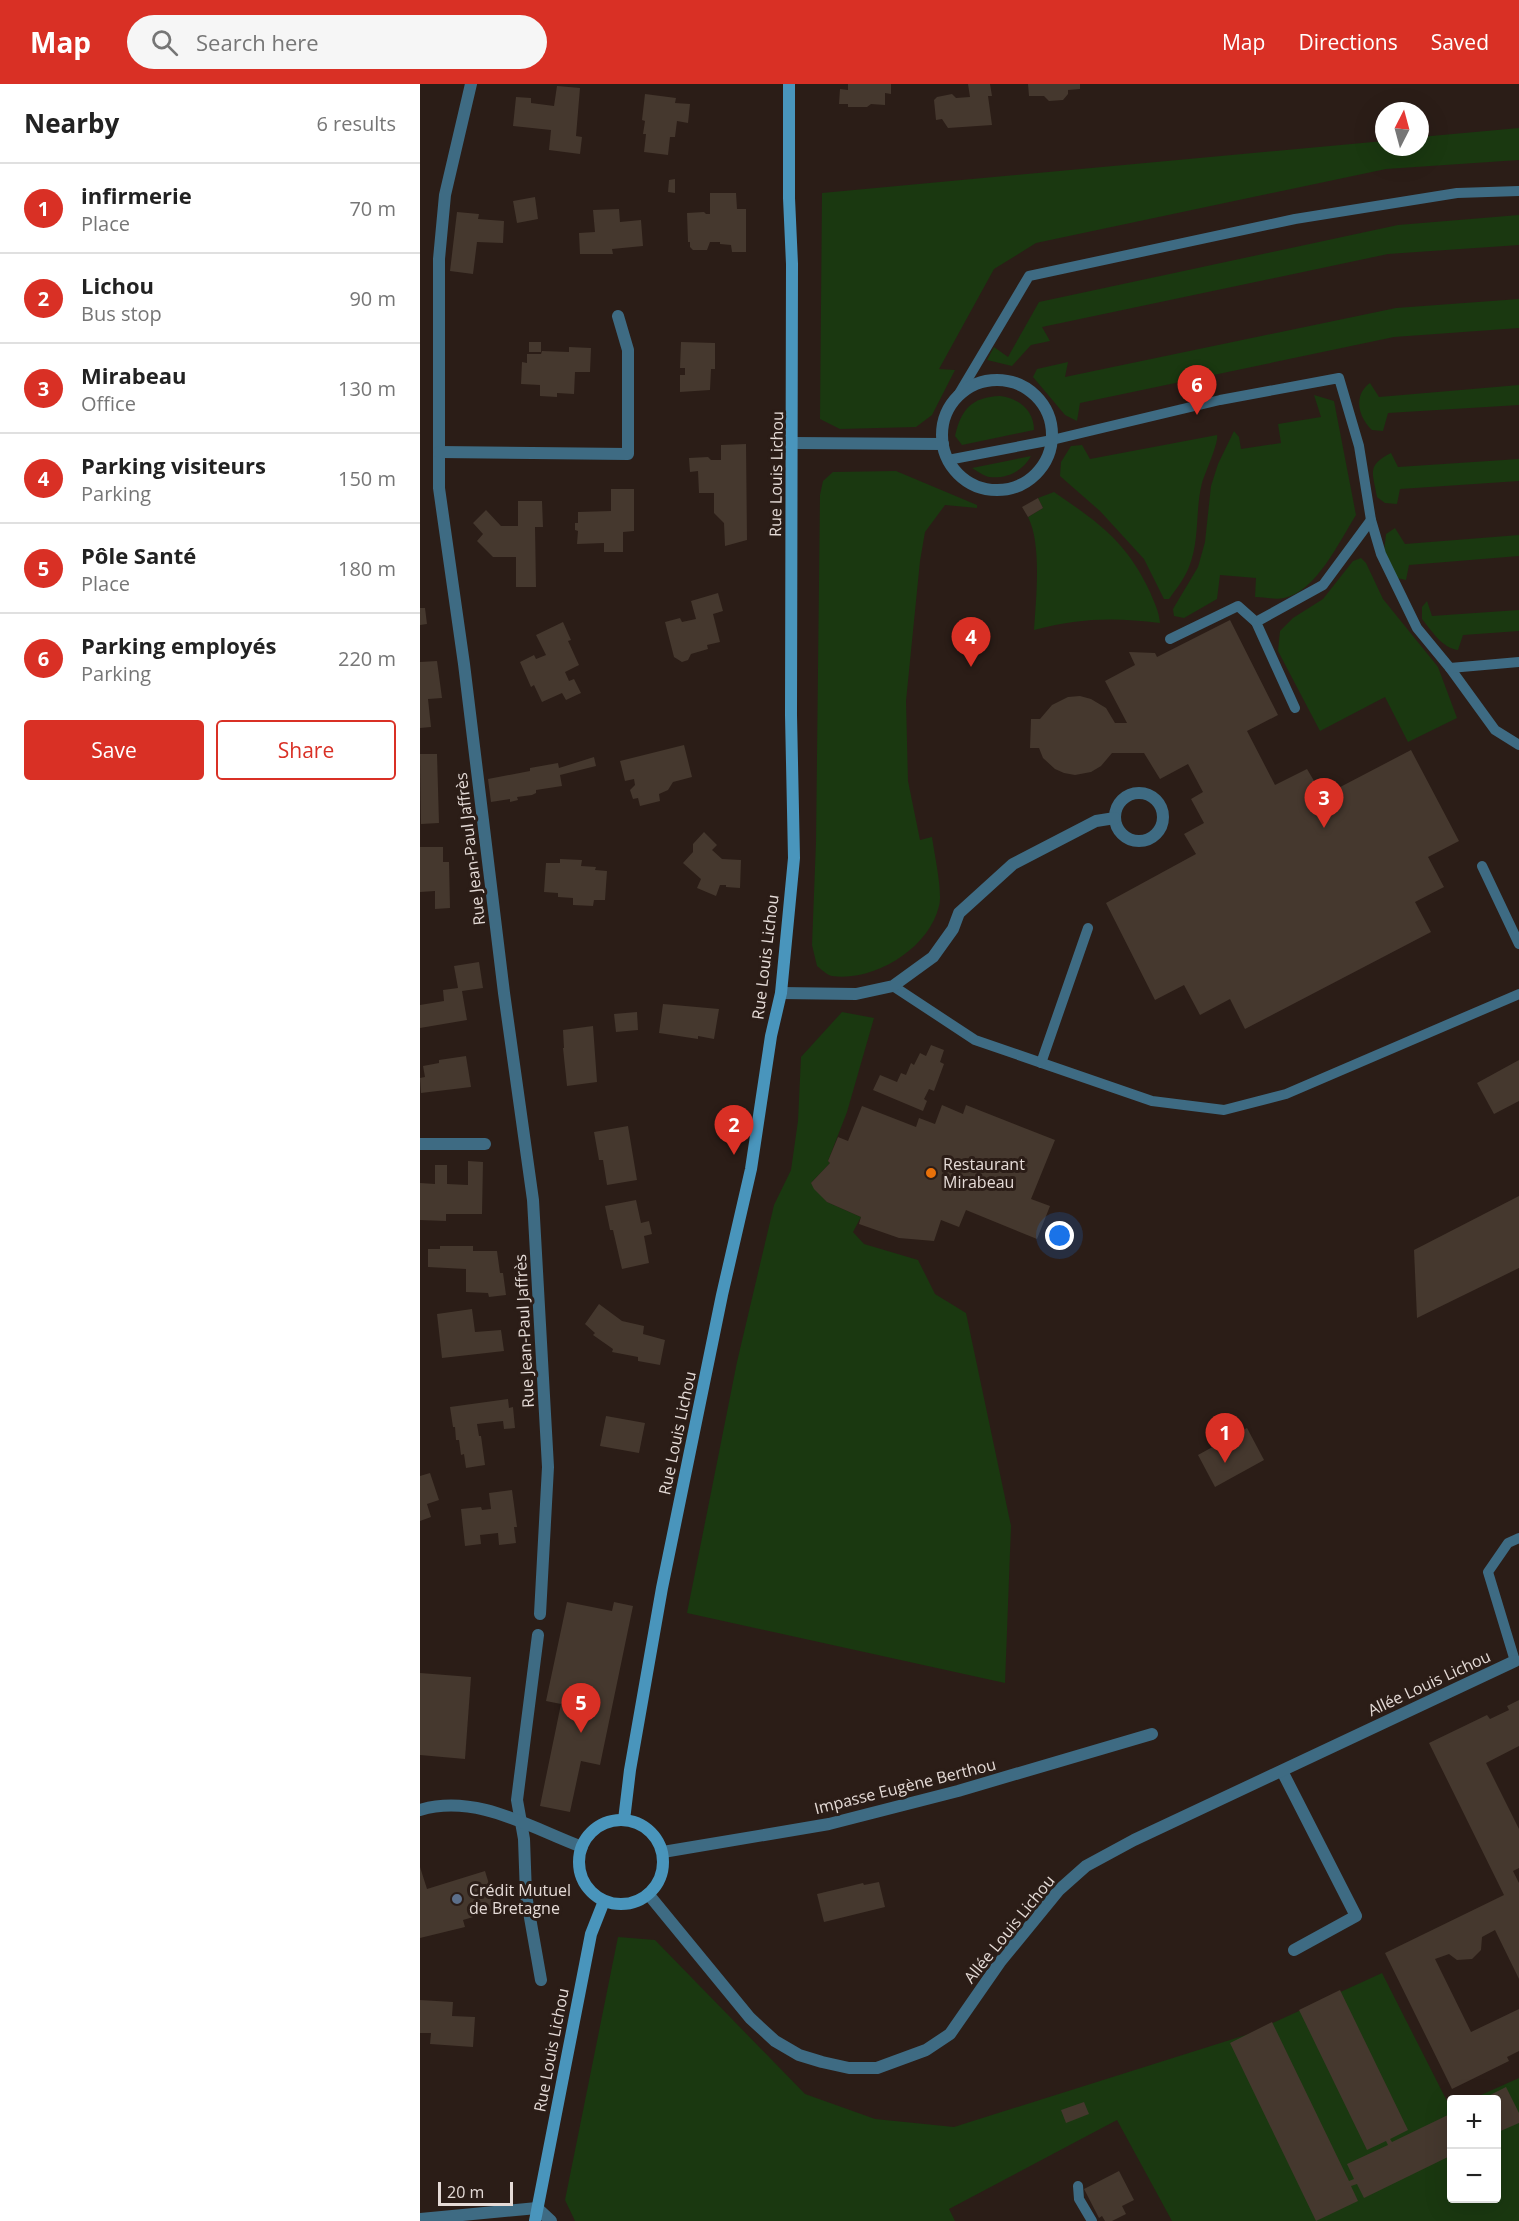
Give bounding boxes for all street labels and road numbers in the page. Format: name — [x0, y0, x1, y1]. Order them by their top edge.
street label: Rue Louis Lichou — [764, 411, 788, 537]
street label: Rue Jean-Paul Jaffrès — [450, 771, 490, 927]
street label: Rue Louis Lichou — [746, 893, 784, 1021]
street label: Rue Jean-Paul Jaffrès — [509, 1254, 539, 1408]
street label: Rue Louis Lichou — [653, 1369, 701, 1497]
street label: Allée Louis Lichou — [1364, 1645, 1494, 1721]
street label: Impasse Eugène Berthou — [812, 1753, 998, 1819]
street label: Allée Louis Lichou — [959, 1870, 1059, 1988]
street label: Rue Louis Lichou — [528, 1986, 574, 2114]

